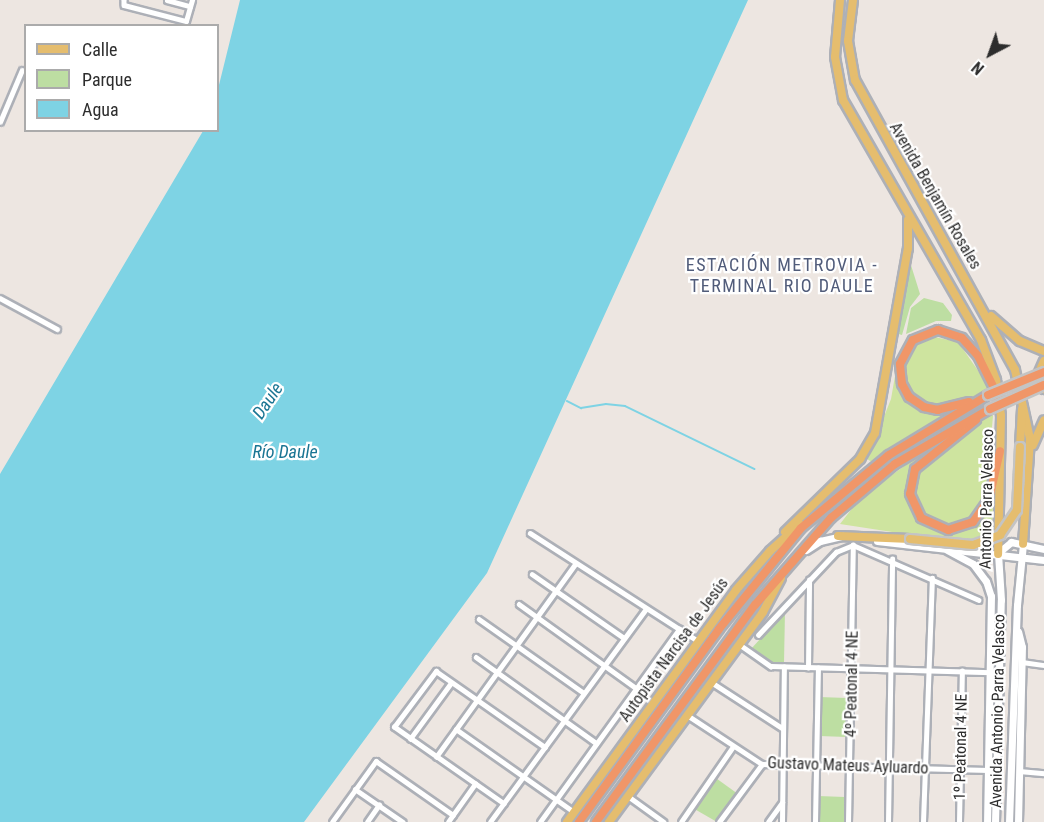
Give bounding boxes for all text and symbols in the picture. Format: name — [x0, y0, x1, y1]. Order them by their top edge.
legend — [24, 24, 219, 132]
north arrow — [960, 24, 1020, 84]
text: Calle — [82, 39, 118, 60]
text: N — [968, 58, 988, 78]
text: Parque — [82, 69, 132, 90]
text: Agua — [82, 99, 119, 120]
street label: Avenida Benjamín Rosales — [885, 119, 985, 273]
district label: ESTACIÓN METROVIA - TERMINAL RIO DAULE — [686, 255, 878, 298]
water label: Daule — [248, 379, 288, 423]
street label: Antonio Parra Velasco — [976, 429, 998, 569]
water label: Río Daule — [252, 441, 318, 463]
street label: Autopista Narcisa de Jesús — [615, 574, 733, 726]
street label: Avenida Antonio Parra Velasco — [987, 614, 1009, 808]
street label: 4º Peatonal 4 NE — [841, 630, 863, 738]
street label: 1º Peatonal 4 NE — [950, 693, 972, 801]
street label: Gustavo Mateus Ayluardo — [767, 754, 929, 778]

